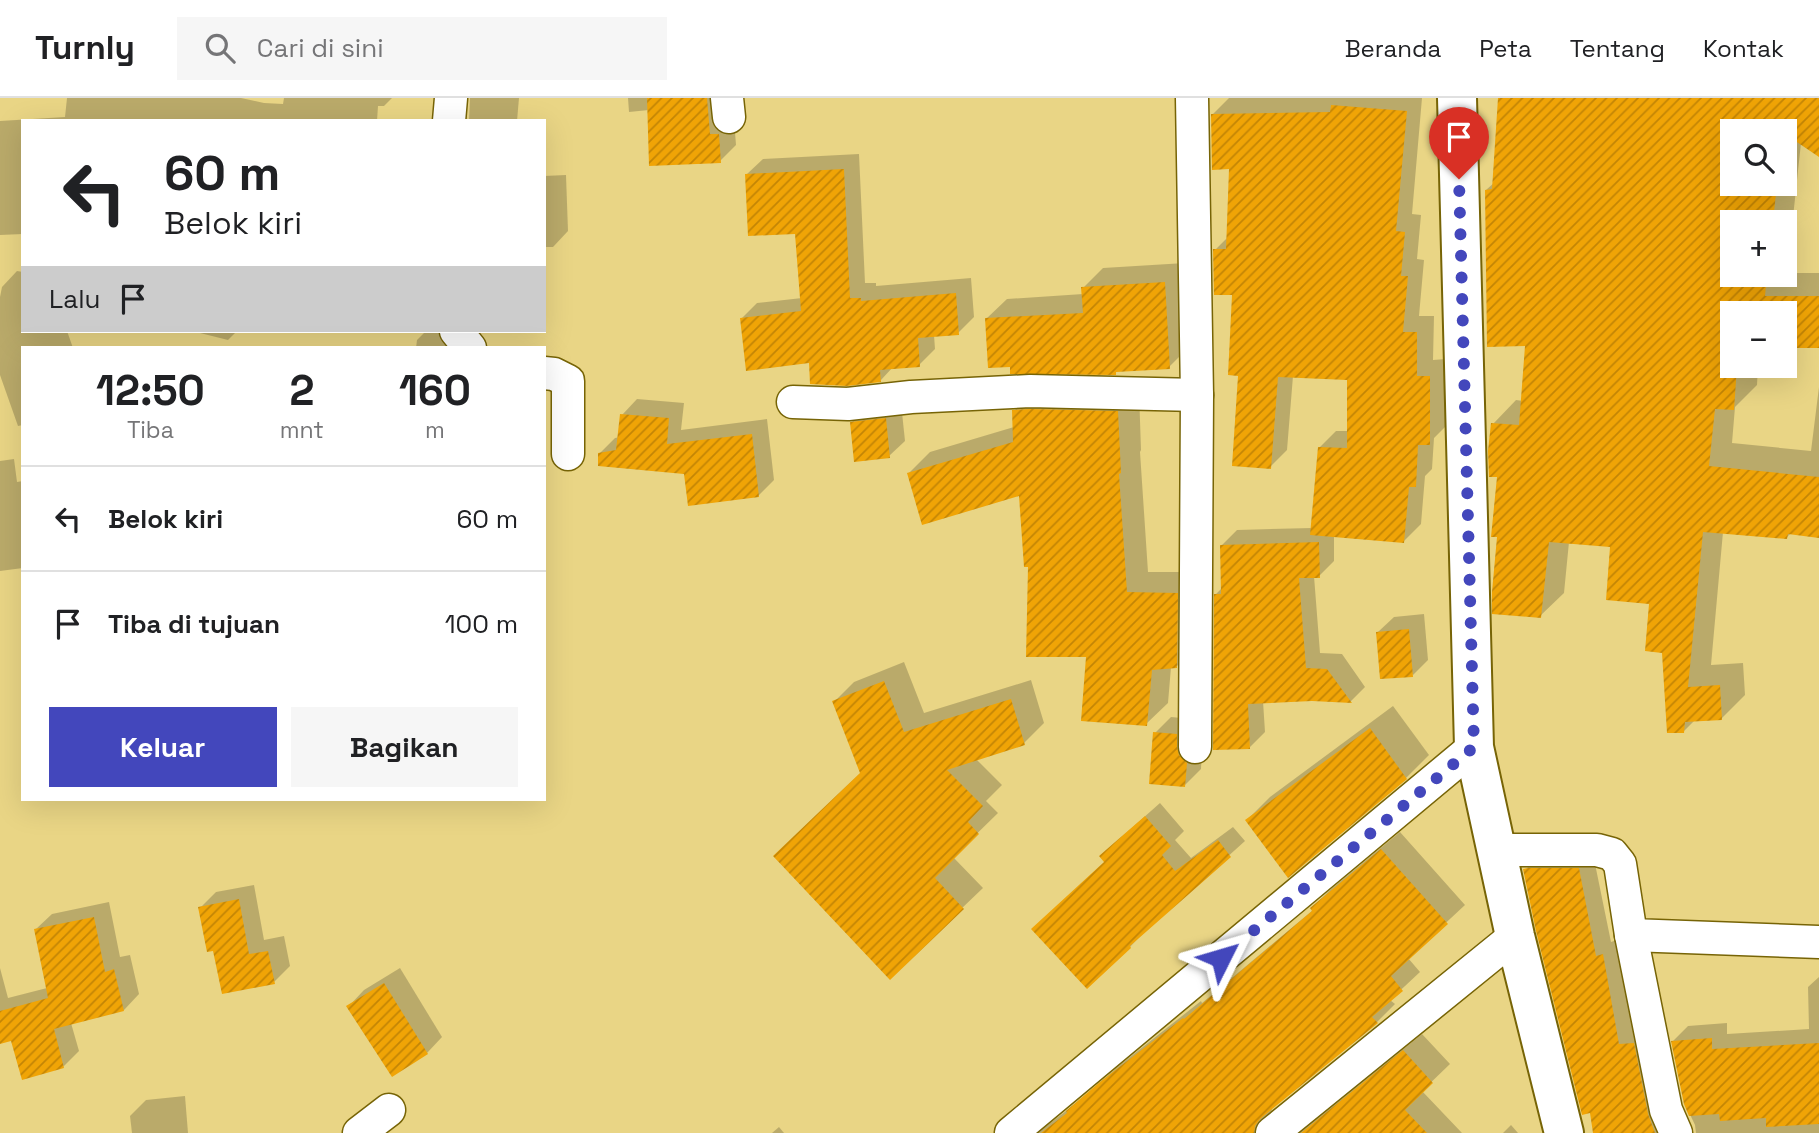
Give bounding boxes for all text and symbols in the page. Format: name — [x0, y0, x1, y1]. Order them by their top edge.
search box — [177, 17, 667, 80]
text: Turnly — [35, 27, 135, 69]
icon: search — [201, 29, 239, 67]
text: Cari di sini — [257, 31, 384, 65]
text: Beranda — [1345, 33, 1441, 64]
text: Peta — [1479, 33, 1532, 64]
text: Tentang — [1570, 33, 1665, 64]
text: Kontak — [1703, 33, 1784, 64]
pin — [1429, 107, 1489, 179]
icon: arrive — [1440, 118, 1478, 156]
map controls — [1720, 119, 1797, 378]
button: search — [1720, 119, 1797, 196]
text: 60 m — [164, 142, 280, 204]
icon: left — [49, 147, 140, 238]
text: Belok kiri — [164, 203, 302, 243]
button: + — [1720, 210, 1797, 287]
icon: arrive — [114, 280, 152, 318]
text: Lalu — [49, 282, 100, 316]
button: − — [1720, 301, 1797, 378]
text: 12:50 — [96, 364, 205, 417]
text: 2 — [289, 364, 314, 417]
text: 160 — [399, 364, 471, 417]
text: Tiba — [127, 415, 174, 445]
text: mnt — [280, 415, 324, 445]
text: m — [425, 415, 445, 445]
icon: left — [49, 500, 87, 538]
text: Belok kiri — [108, 502, 223, 536]
text: 60 m — [456, 502, 518, 536]
icon: arrive — [49, 605, 87, 643]
text: Tiba di tujuan — [108, 607, 280, 641]
text: 100 m — [445, 607, 518, 641]
button: Keluar — [49, 707, 277, 787]
button: Bagikan — [291, 707, 518, 787]
position arrow — [1184, 921, 1258, 995]

